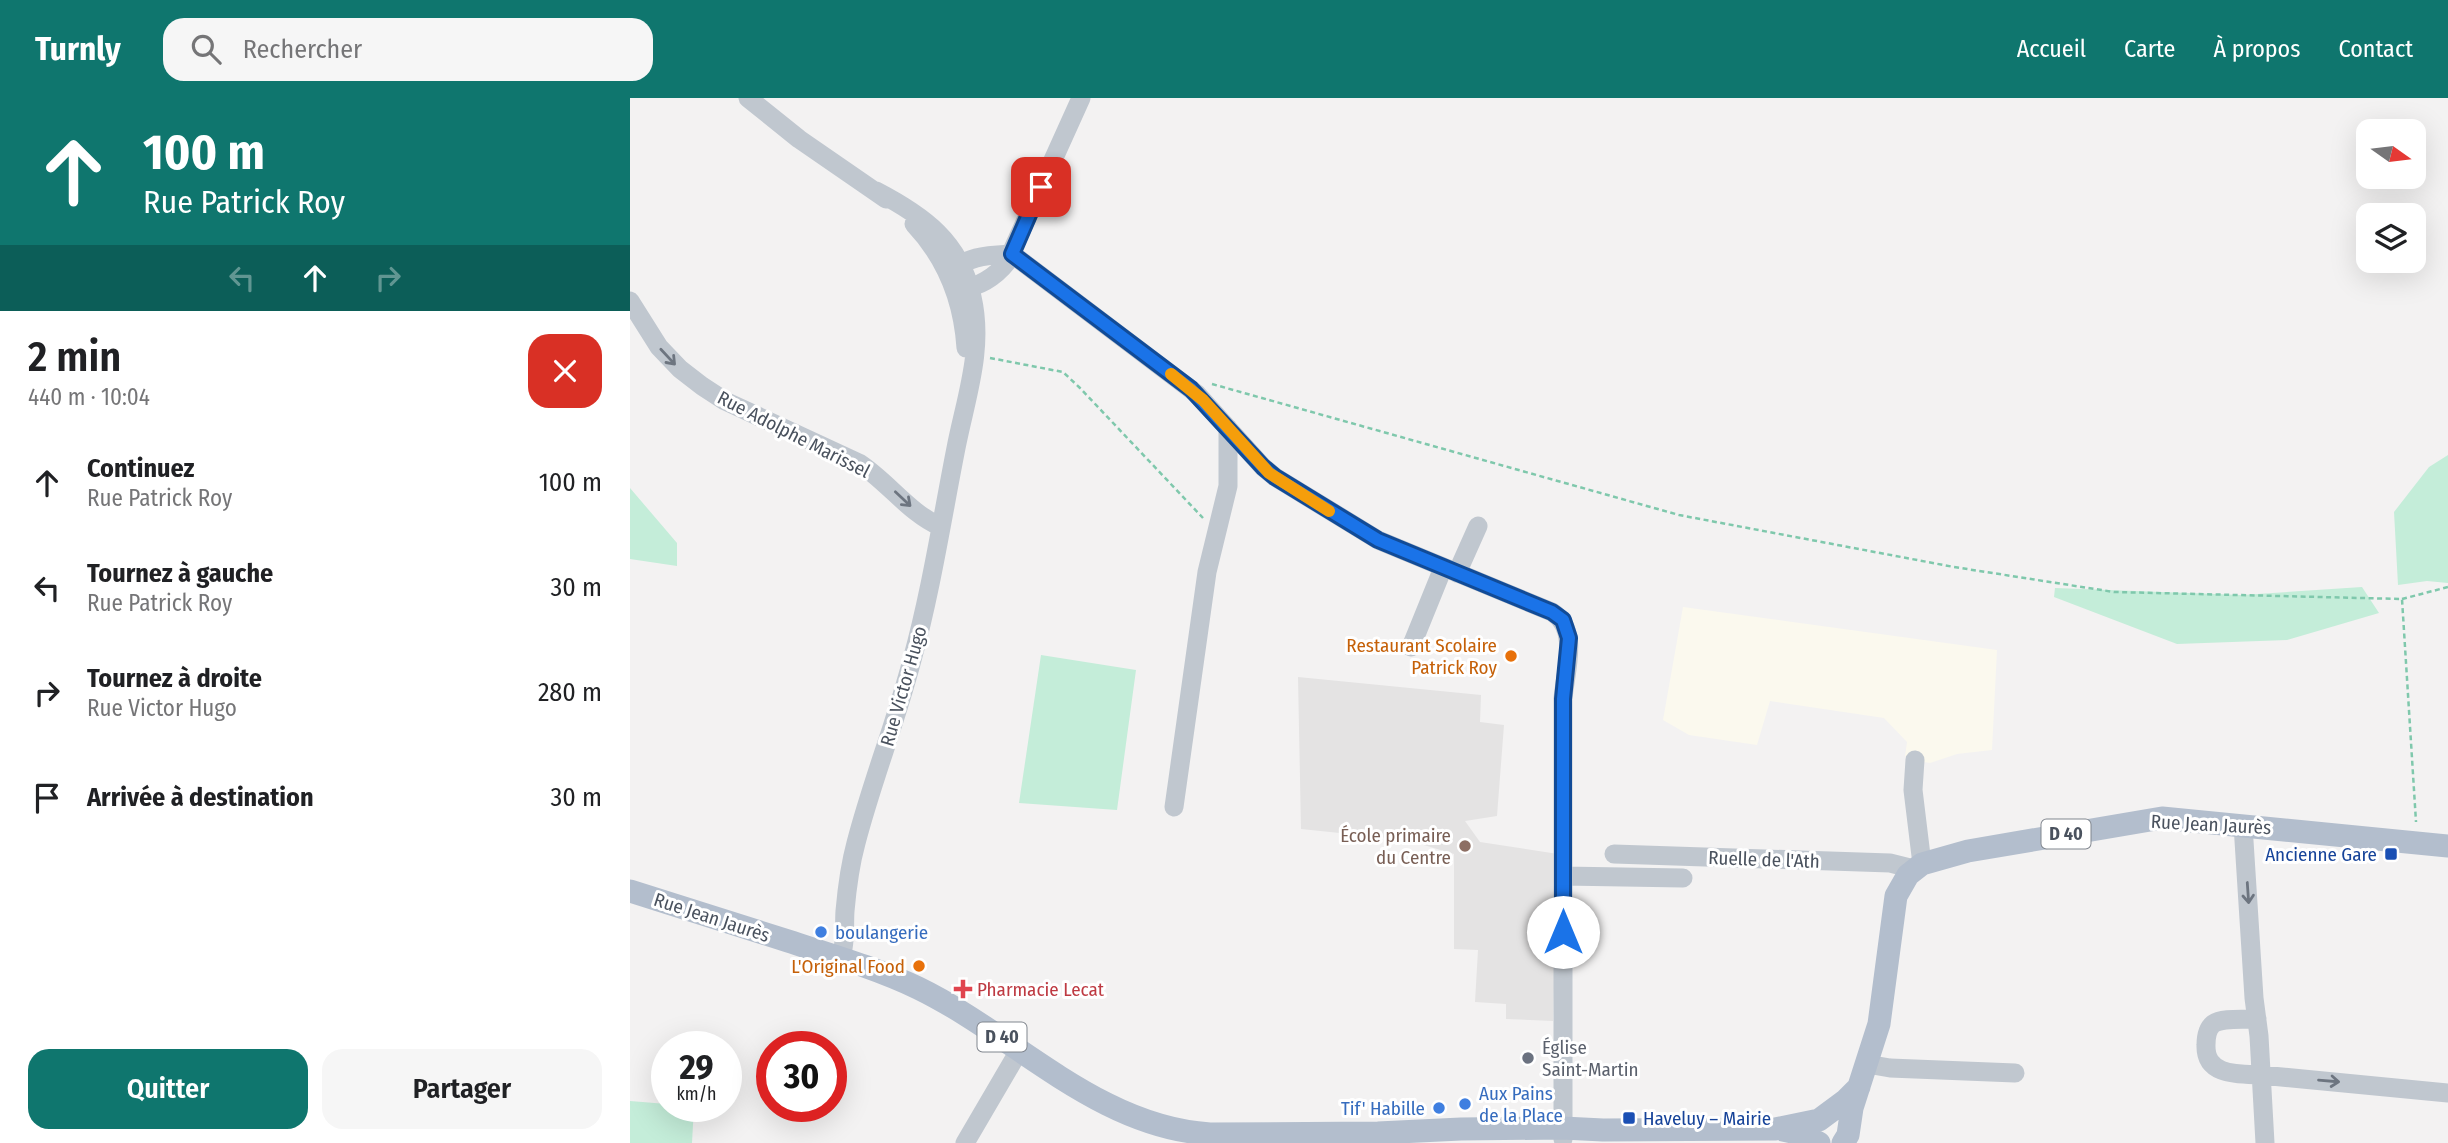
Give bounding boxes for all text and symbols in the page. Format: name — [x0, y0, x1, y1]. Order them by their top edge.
search box — [163, 18, 653, 81]
text: Turnly — [35, 29, 121, 69]
icon: search — [187, 30, 225, 68]
text: Rechercher — [243, 34, 362, 65]
text: Accueil — [2017, 35, 2086, 63]
text: Carte — [2124, 35, 2175, 63]
text: À propos — [2213, 35, 2300, 63]
text: Contact — [2338, 35, 2413, 63]
north arrow — [2356, 119, 2426, 189]
map controls — [2356, 119, 2426, 273]
text: 100 m — [143, 123, 265, 182]
icon: ahead — [28, 126, 119, 217]
pin — [1011, 157, 1071, 217]
icon: arrive — [1022, 168, 1060, 206]
text: Rue Patrick Roy — [143, 183, 345, 221]
button: layers — [2356, 203, 2426, 273]
icon: left — [223, 259, 261, 297]
icon: ahead — [296, 259, 334, 297]
icon: right — [369, 259, 407, 297]
text: 2 min — [28, 332, 121, 382]
button: close — [528, 334, 602, 408]
one-way arrow — [660, 348, 677, 365]
text: 440 m · 10:04 — [28, 383, 150, 411]
street label: Rue Adolphe Marissel — [714, 386, 874, 483]
text: Continuez — [87, 453, 194, 484]
icon: ahead — [28, 464, 66, 502]
text: 100 m — [539, 467, 602, 498]
text: Rue Patrick Roy — [87, 484, 232, 512]
one-way arrow — [894, 491, 912, 507]
text: Tournez à gauche — [87, 558, 273, 589]
icon: left — [28, 569, 66, 607]
text: 30 m — [551, 572, 602, 603]
text: Rue Patrick Roy — [87, 589, 232, 617]
street label: Rue Victor Hugo — [875, 623, 932, 749]
place label: Restaurant Scolaire Patrick Roy — [1346, 634, 1498, 679]
marker: Restaurant Scolaire Patrick Roy — [1503, 648, 1519, 664]
text: Tournez à droite — [87, 663, 262, 694]
icon: right — [28, 674, 66, 712]
text: 280 m — [538, 677, 602, 708]
text: Rue Victor Hugo — [87, 694, 237, 722]
icon: arrive — [28, 779, 66, 817]
text: Arrivée à destination — [87, 782, 314, 813]
text: 30 m — [551, 782, 602, 813]
street label: Rue Jean Jaurès — [2150, 810, 2272, 839]
road number: D 40 — [2042, 820, 2090, 848]
place label: École primaire du Centre — [1340, 824, 1451, 869]
marker: École primaire du Centre — [1457, 838, 1473, 854]
place label: Ancienne Gare — [2265, 843, 2377, 866]
street label: Ruelle de l'Ath — [1708, 846, 1820, 873]
marker: Ancienne Gare — [2383, 846, 2399, 862]
one-way arrow — [2241, 881, 2254, 904]
street label: Rue Jean Jaurès — [651, 888, 773, 947]
position arrow — [1526, 895, 1600, 969]
place label: boulangerie — [835, 921, 928, 944]
marker: boulangerie — [813, 924, 829, 940]
place label: L'Original Food — [791, 955, 905, 978]
marker: L'Original Food — [911, 958, 927, 974]
place label: Pharmacie Lecat — [977, 978, 1105, 1001]
marker: Pharmacie Lecat — [955, 981, 971, 997]
road number: D 40 — [978, 1022, 1026, 1052]
speed limit sign: 30 — [756, 1031, 847, 1122]
place label: Église Saint-Martin — [1542, 1036, 1638, 1081]
text: 29 — [679, 1046, 714, 1088]
button: Quitter — [28, 1049, 308, 1129]
button: Partager — [322, 1049, 602, 1129]
marker: Église Saint-Martin — [1520, 1050, 1536, 1066]
one-way arrow — [2317, 1075, 2340, 1088]
place label: Aux Pains de la Place — [1479, 1082, 1563, 1127]
text: km/h — [676, 1083, 717, 1105]
marker: Aux Pains de la Place — [1457, 1096, 1473, 1112]
place label: Tif' Habille — [1341, 1097, 1425, 1120]
marker: Tif' Habille — [1431, 1100, 1447, 1116]
place label: Haveluy – Mairie — [1643, 1107, 1771, 1130]
marker: Haveluy – Mairie — [1621, 1110, 1637, 1126]

